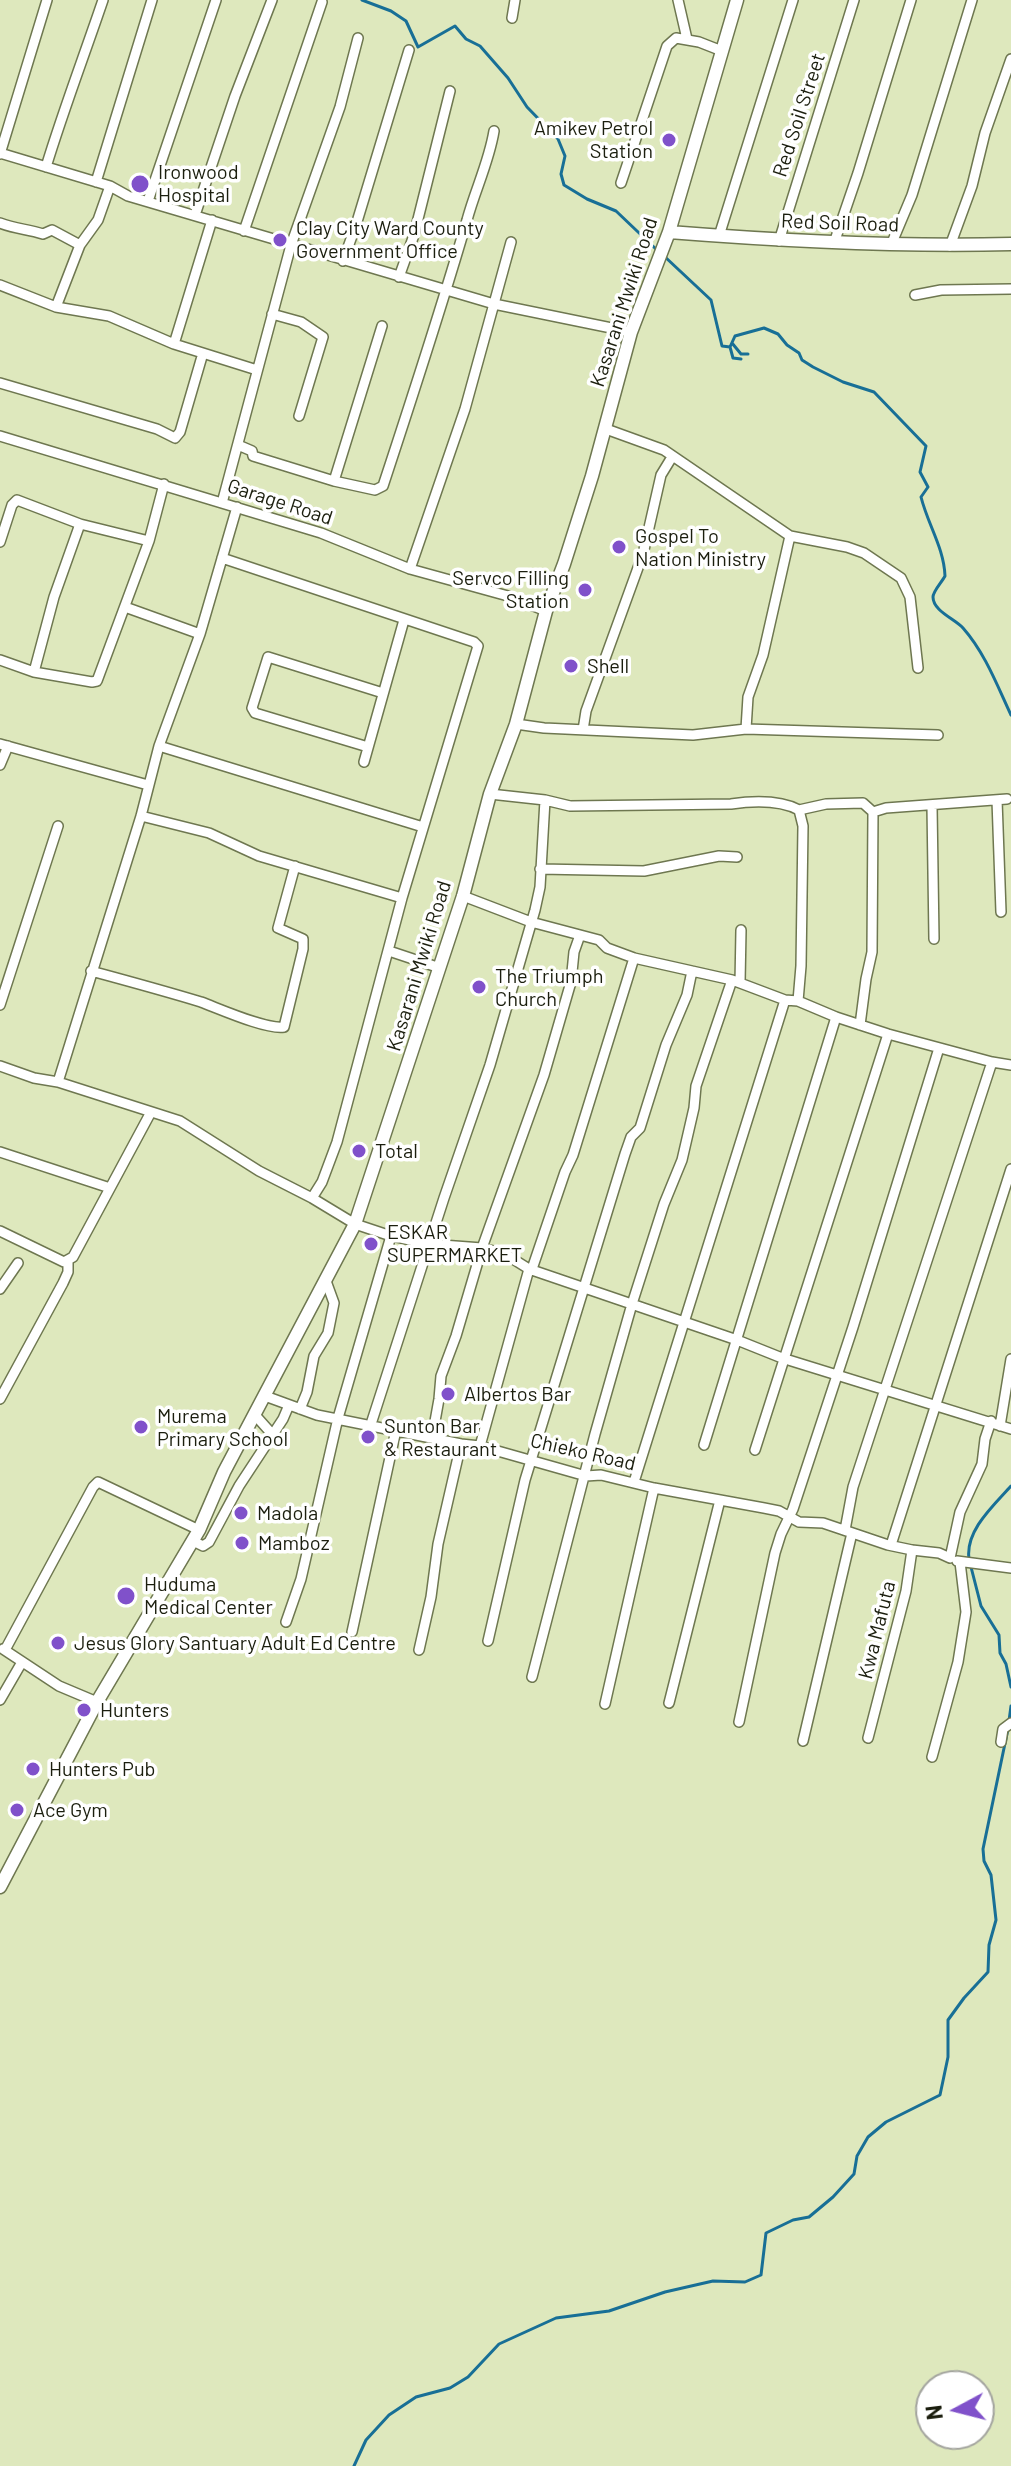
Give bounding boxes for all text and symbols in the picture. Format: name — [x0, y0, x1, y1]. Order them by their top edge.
street label: Red Soil Street — [768, 50, 830, 180]
place label: Amikev Petrol Station — [534, 116, 653, 163]
marker: Amikev Petrol Station — [660, 131, 678, 149]
place label: Ironwood Hospital — [158, 160, 239, 207]
marker: Ironwood Hospital — [129, 173, 151, 195]
street label: Red Soil Road — [780, 209, 900, 237]
street label: Kasarani Mwiki Road — [585, 214, 663, 390]
place label: Clay City Ward County Government Office — [296, 216, 484, 263]
marker: Clay City Ward County Government Office — [271, 231, 289, 249]
street label: Garage Road — [224, 474, 336, 530]
place label: Gospel To Nation Ministry — [635, 524, 766, 571]
marker: Gospel To Nation Ministry — [610, 538, 628, 556]
place label: Servco Filling Station — [452, 566, 569, 613]
marker: Servco Filling Station — [576, 581, 594, 599]
place label: Shell — [587, 654, 629, 678]
marker: Shell — [562, 657, 580, 675]
street label: Kasarani Mwiki Road — [382, 878, 456, 1054]
place label: The Triumph Church — [495, 964, 603, 1011]
marker: The Triumph Church — [470, 978, 488, 996]
place label: Total — [375, 1139, 418, 1163]
marker: Total — [350, 1142, 368, 1160]
place label: ESKAR SUPERMARKET — [387, 1220, 522, 1267]
marker: ESKAR SUPERMARKET — [362, 1235, 380, 1253]
place label: Albertos Bar — [464, 1382, 571, 1406]
marker: Albertos Bar — [439, 1385, 457, 1403]
place label: Murema Primary School — [157, 1404, 288, 1451]
place label: Sunton Bar & Restaurant — [384, 1414, 497, 1461]
marker: Murema Primary School — [132, 1418, 150, 1436]
marker: Sunton Bar & Restaurant — [359, 1428, 377, 1446]
street label: Chieko Road — [528, 1428, 638, 1476]
place label: Madola — [257, 1501, 318, 1525]
marker: Madola — [232, 1504, 250, 1522]
place label: Mamboz — [258, 1531, 330, 1555]
marker: Mamboz — [233, 1534, 251, 1552]
place label: Huduma Medical Center — [144, 1572, 273, 1619]
street label: Kwa Mafuta — [853, 1579, 901, 1681]
marker: Huduma Medical Center — [115, 1585, 137, 1607]
place label: Jesus Glory Santuary Adult Ed Centre — [74, 1631, 396, 1655]
marker: Jesus Glory Santuary Adult Ed Centre — [49, 1634, 67, 1652]
place label: Hunters — [100, 1698, 169, 1722]
marker: Hunters — [75, 1701, 93, 1719]
place label: Hunters Pub — [49, 1757, 156, 1781]
marker: Hunters Pub — [24, 1760, 42, 1778]
place label: Ace Gym — [33, 1798, 108, 1822]
marker: Ace Gym — [8, 1801, 26, 1819]
north arrow — [915, 2370, 995, 2450]
text: N — [919, 2404, 947, 2422]

